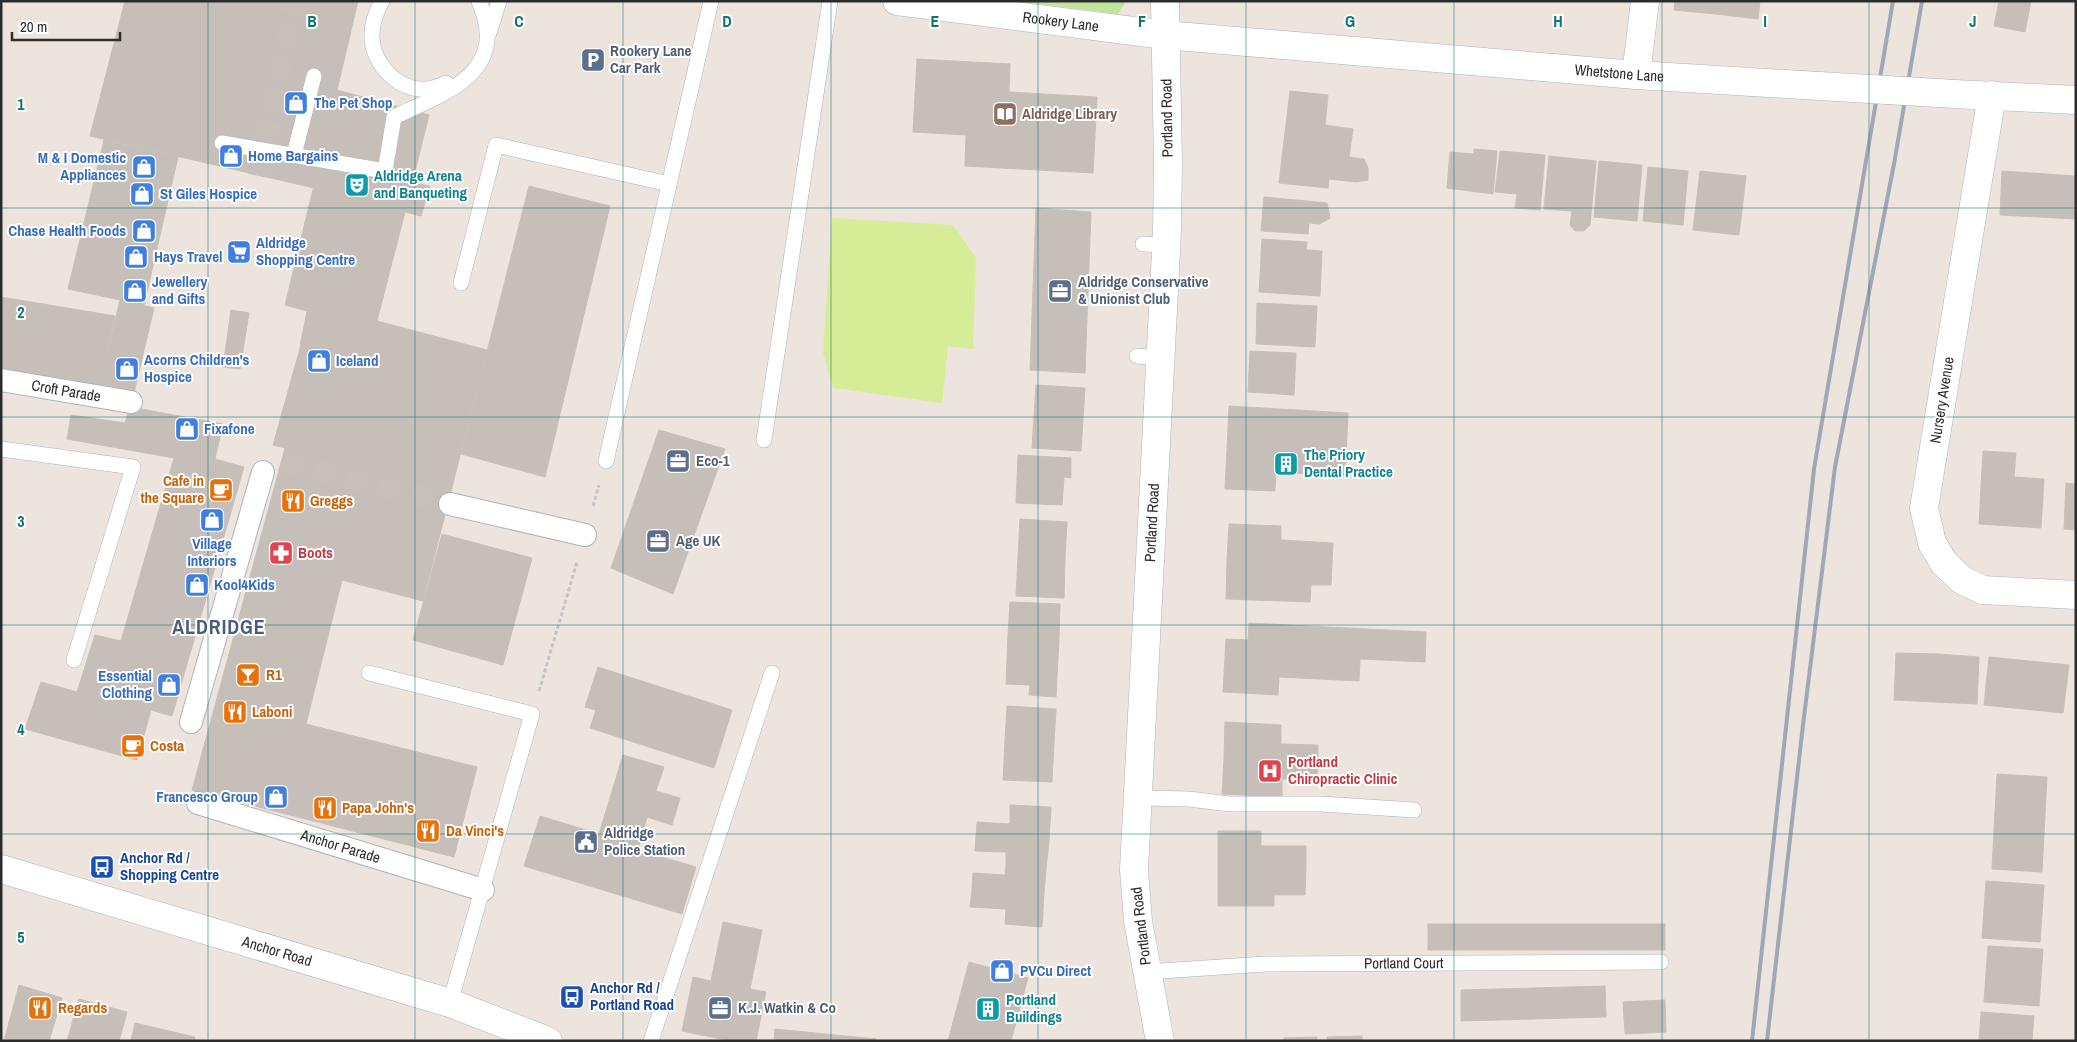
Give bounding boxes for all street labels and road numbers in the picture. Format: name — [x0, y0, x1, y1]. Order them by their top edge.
street label: Rookery Lane — [1021, 6, 1100, 37]
street label: Whetstone Lane — [1574, 59, 1665, 87]
street label: Portland Road — [1155, 79, 1178, 158]
street label: Nursery Avenue — [1924, 355, 1959, 445]
street label: Croft Parade — [30, 374, 102, 407]
street label: Portland Road — [1139, 483, 1164, 562]
street label: Anchor Parade — [297, 824, 383, 868]
street label: Portland Road — [1125, 886, 1156, 966]
street label: Anchor Road — [239, 930, 315, 971]
street label: Portland Court — [1364, 952, 1444, 973]

